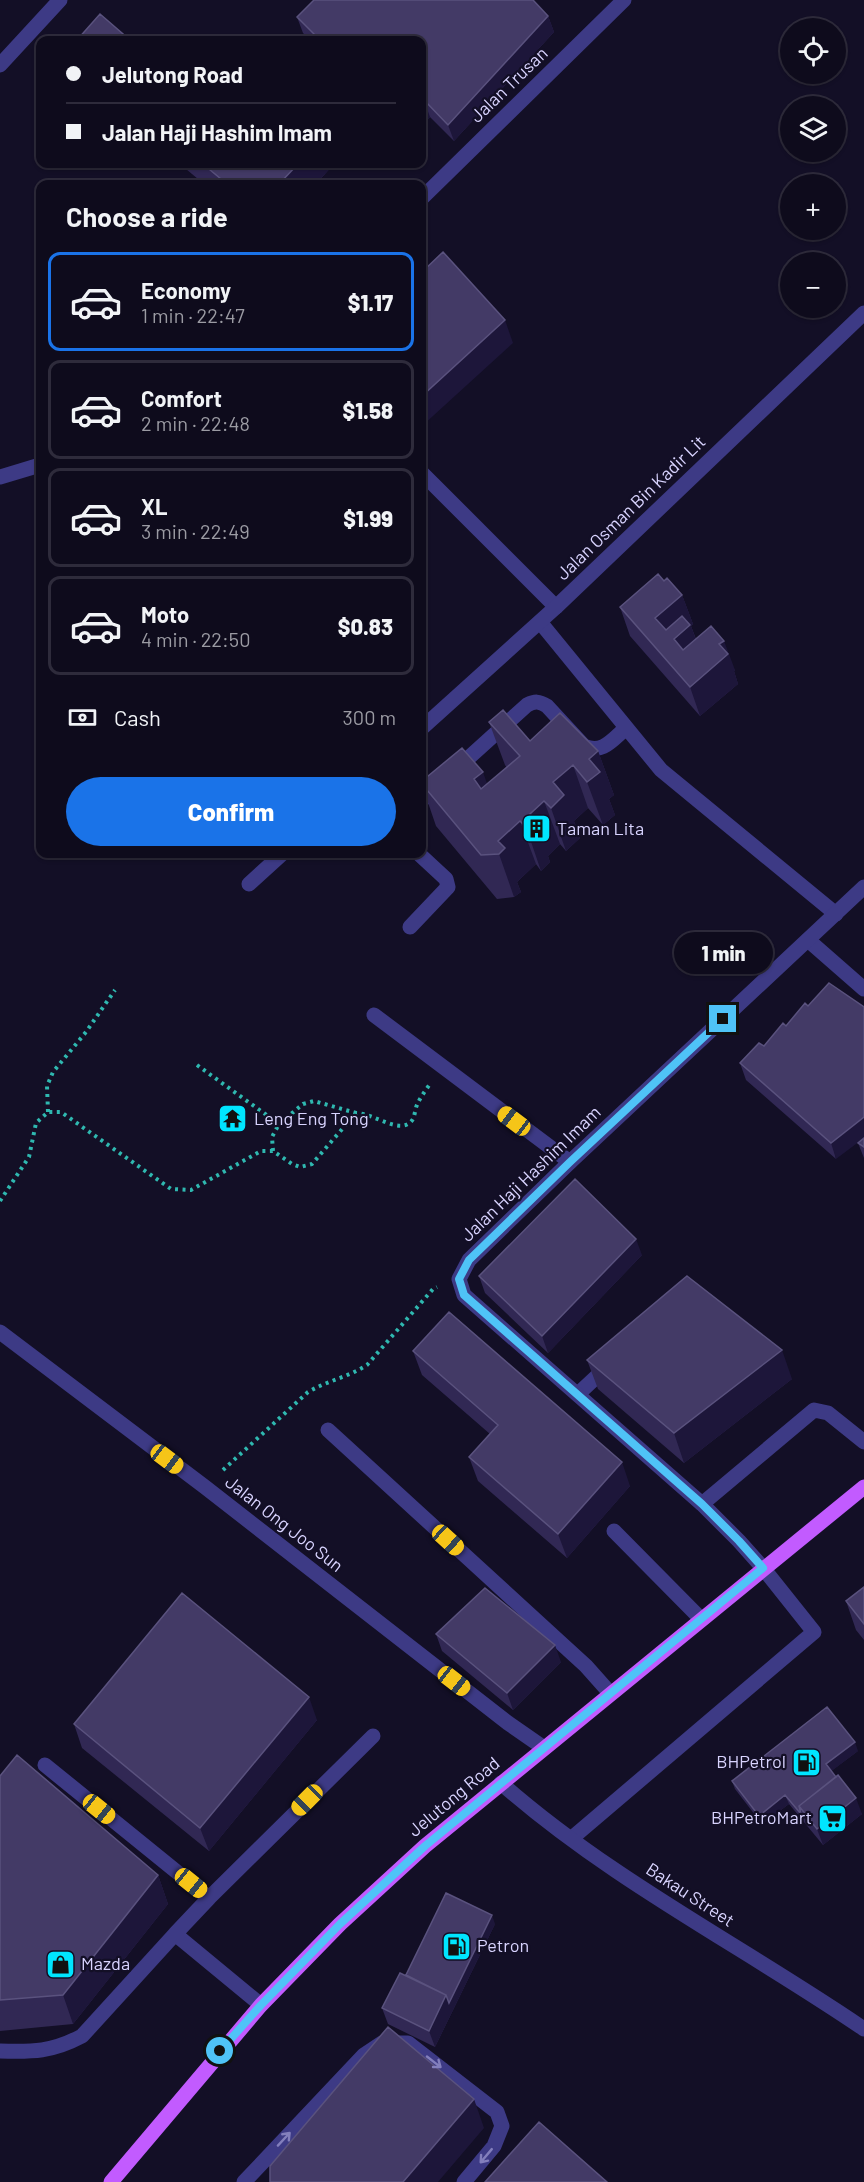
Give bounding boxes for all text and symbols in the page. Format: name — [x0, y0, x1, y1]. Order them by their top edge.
map controls — [780, 18, 846, 318]
button: locate — [780, 18, 846, 84]
street label: Jalan Trusan — [465, 42, 552, 127]
text: Jelutong Road — [102, 61, 243, 87]
button: layers — [780, 96, 846, 162]
text: Jalan Haji Hashim Imam — [102, 119, 332, 145]
button: + — [780, 174, 846, 240]
text: Choose a ride — [66, 200, 228, 232]
button: − — [780, 252, 846, 318]
icon: car — [69, 275, 123, 329]
text: Economy — [141, 277, 231, 303]
text: $1.17 — [348, 289, 393, 315]
text: 1 min · 22:47 — [141, 303, 245, 327]
icon: car — [69, 383, 123, 437]
text: Comfort — [141, 385, 222, 411]
text: $1.58 — [343, 397, 393, 423]
text: 2 min · 22:48 — [141, 411, 250, 435]
street label: Jalan Osman Bin Kadir Lit — [551, 430, 709, 584]
icon: car — [69, 491, 123, 545]
text: XL — [141, 493, 167, 519]
text: $1.99 — [343, 505, 393, 531]
text: 3 min · 22:49 — [141, 519, 250, 543]
icon: car — [69, 599, 123, 653]
text: Moto — [141, 601, 189, 627]
text: $0.83 — [338, 613, 393, 639]
text: 4 min · 22:50 — [141, 627, 250, 651]
icon: cash — [66, 701, 99, 734]
text: Cash — [114, 704, 161, 730]
text: 300 m — [343, 705, 396, 729]
button: Confirm — [66, 777, 396, 846]
building icon: Taman Lita — [520, 813, 552, 845]
place label: Taman Lita — [557, 817, 644, 839]
callout: 1 min — [674, 932, 772, 974]
text: 1 min — [702, 941, 745, 965]
route end — [709, 1005, 736, 1032]
street label: Jalan Haji Hashim Imam — [456, 1101, 605, 1246]
temple icon: Leng Eng Tong — [217, 1103, 249, 1135]
car — [494, 1103, 534, 1139]
place label: Leng Eng Tong — [254, 1107, 369, 1129]
car — [147, 1441, 187, 1477]
street label: Jalan Ong Joo Sun — [221, 1470, 348, 1576]
car — [429, 1521, 467, 1559]
car — [434, 1663, 474, 1699]
fuel station icon: BHPetrol — [791, 1746, 823, 1778]
place label: BHPetrol — [716, 1750, 786, 1772]
street label: Jelutong Road — [403, 1752, 504, 1841]
car — [288, 1781, 326, 1819]
car — [79, 1791, 119, 1827]
supermarket icon: BHPetroMart — [817, 1802, 849, 1834]
place label: BHPetroMart — [711, 1806, 812, 1828]
street label: Bakau Street — [642, 1857, 739, 1931]
car — [171, 1865, 211, 1901]
fuel station icon: Petron — [440, 1930, 472, 1962]
place label: Petron — [477, 1934, 529, 1956]
shop icon: Mazda — [44, 1948, 76, 1980]
place label: Mazda — [81, 1952, 130, 1974]
route start — [206, 2037, 233, 2064]
one-way arrow — [426, 2056, 442, 2069]
one-way arrow — [277, 2132, 291, 2147]
one-way arrow — [479, 2148, 493, 2163]

